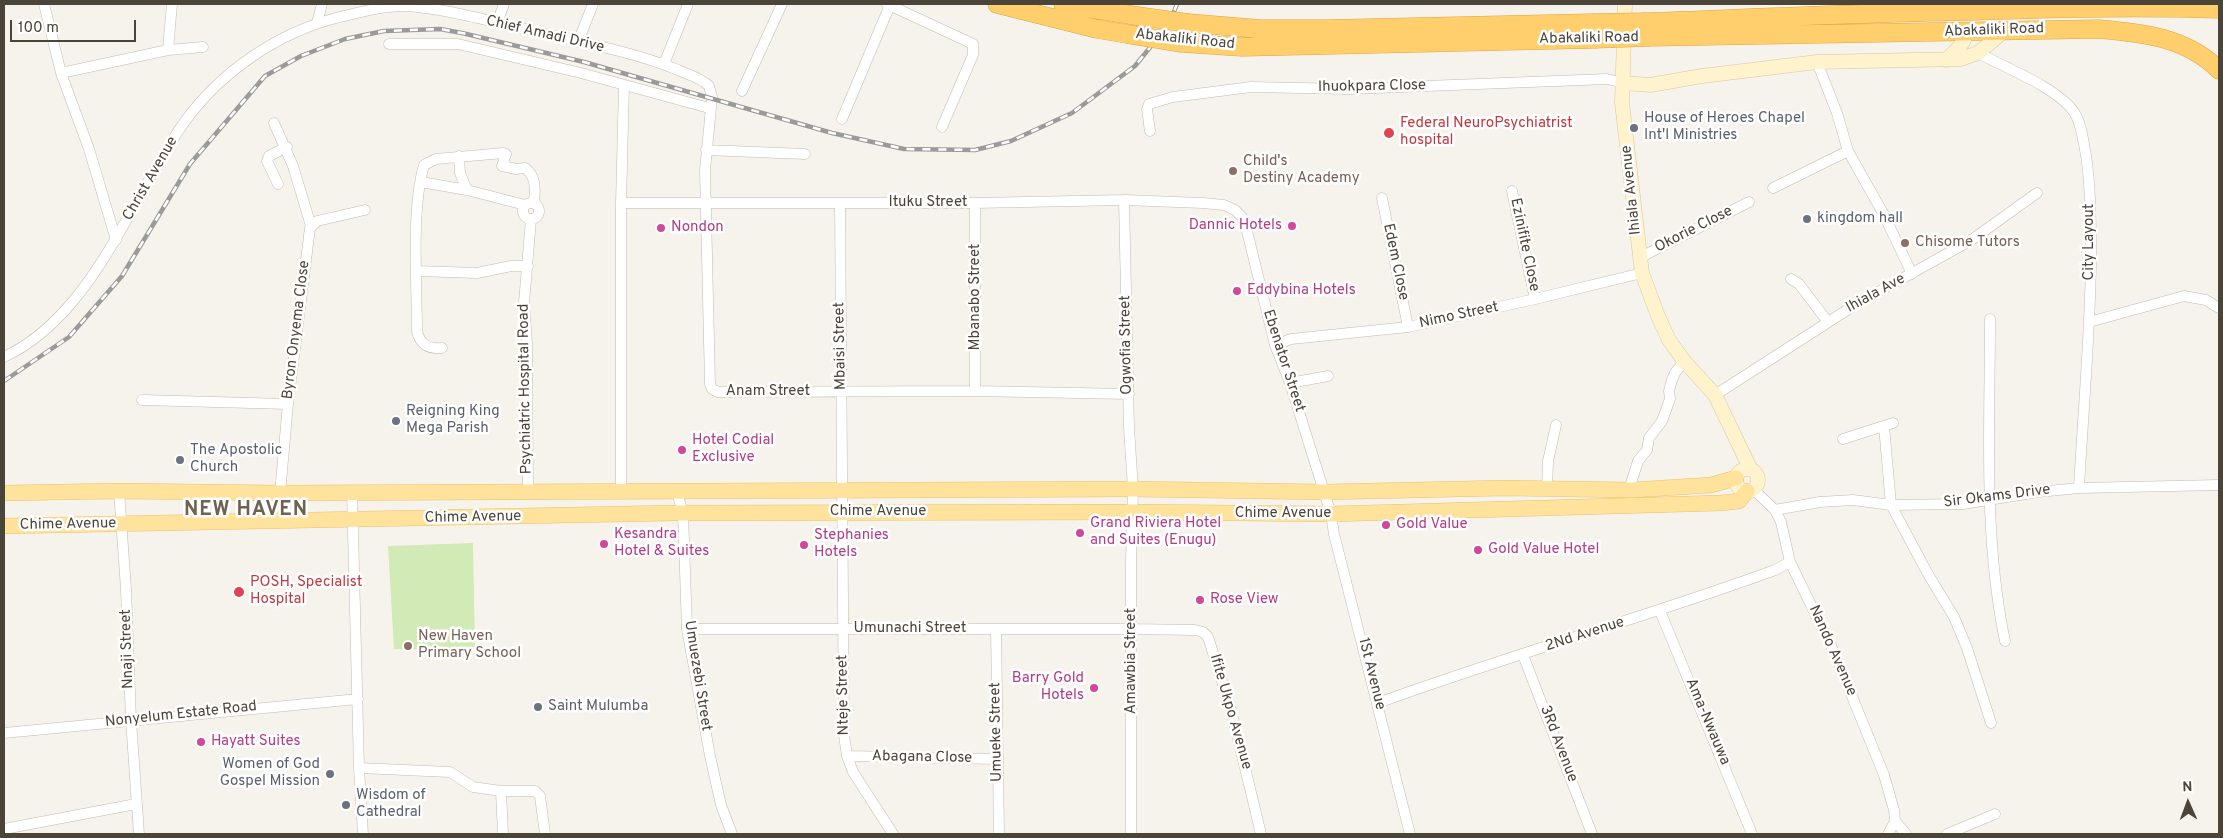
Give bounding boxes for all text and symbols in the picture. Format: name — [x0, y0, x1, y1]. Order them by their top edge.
scale bar — [12, 10, 139, 42]
street label: Chief Amadi Drive — [484, 13, 606, 57]
text: 100 m — [18, 19, 59, 38]
street label: Abakaliki Road — [1944, 20, 2044, 42]
street label: Abakaliki Road — [1134, 26, 1236, 54]
street label: Abakaliki Road — [1539, 29, 1639, 49]
street label: Ihuokpara Close — [1318, 77, 1426, 97]
place label: House of Heroes Chapel Int'l Ministries — [1644, 110, 1805, 145]
place label: Federal NeuroPsychiatrist hospital — [1400, 115, 1573, 150]
marker: House of Heroes Chapel Int'l Ministries — [1628, 122, 1640, 134]
marker: Federal NeuroPsychiatrist hospital — [1382, 126, 1396, 140]
street label: Christ Avenue — [120, 134, 182, 224]
street label: Ihiala Avenue — [1618, 144, 1646, 236]
place label: Child's Destiny Academy — [1243, 153, 1360, 188]
marker: Child's Destiny Academy — [1227, 165, 1239, 177]
street label: Ituku Street — [889, 194, 967, 212]
street label: Ezinifite Close — [1505, 196, 1543, 294]
street label: Okorie Close — [1652, 203, 1736, 257]
street label: City Layout — [2081, 204, 2099, 280]
place label: kingdom hall — [1817, 210, 1903, 228]
marker: kingdom hall — [1801, 213, 1813, 225]
place label: Dannic Hotels — [1189, 217, 1282, 235]
place label: Nondon — [671, 219, 724, 237]
marker: Dannic Hotels — [1286, 220, 1298, 232]
marker: Nondon — [655, 222, 667, 234]
street label: Edem Close — [1378, 222, 1412, 302]
place label: Chisome Tutors — [1915, 234, 2020, 252]
marker: Chisome Tutors — [1899, 237, 1911, 249]
street label: Mbanabo Street — [967, 243, 985, 351]
street label: Byron Onyema Close — [280, 260, 314, 400]
street label: Ihiala Ave — [1843, 270, 1909, 318]
place label: Eddybina Hotels — [1247, 282, 1356, 300]
marker: Eddybina Hotels — [1231, 285, 1243, 297]
street label: Ogwofia Street — [1117, 295, 1137, 395]
street label: Nimo Street — [1418, 299, 1500, 333]
street label: Mbaisi Street — [831, 302, 851, 390]
street label: Psychiatric Hospital Road — [516, 304, 536, 474]
street label: Ebenator Street — [1258, 308, 1308, 414]
street label: Anam Street — [726, 383, 810, 401]
place label: Reigning King Mega Parish — [406, 403, 500, 438]
marker: Reigning King Mega Parish — [390, 415, 402, 427]
place label: Hotel Codial Exclusive — [692, 432, 774, 467]
place label: The Apostolic Church — [190, 442, 282, 477]
marker: Hotel Codial Exclusive — [676, 444, 688, 456]
marker: The Apostolic Church — [174, 454, 186, 466]
street label: Sir Okams Drive — [1943, 482, 2051, 512]
district label: NEW HAVEN — [183, 499, 309, 523]
street label: Chime Avenue — [830, 503, 926, 521]
street label: Chime Avenue — [1235, 505, 1331, 523]
street label: Chime Avenue — [425, 508, 521, 528]
street label: Chime Avenue — [20, 515, 116, 535]
place label: Grand Riviera Hotel and Suites (Enugu) — [1090, 515, 1221, 550]
place label: Gold Value — [1396, 516, 1468, 534]
marker: Gold Value — [1380, 519, 1392, 531]
place label: Kesandra Hotel & Suites — [614, 526, 709, 561]
place label: Stephanies Hotels — [814, 527, 889, 562]
marker: Grand Riviera Hotel and Suites (Enugu) — [1074, 527, 1086, 539]
marker: Kesandra Hotel & Suites — [598, 538, 610, 550]
marker: Stephanies Hotels — [798, 539, 810, 551]
place label: Gold Value Hotel — [1488, 541, 1599, 559]
marker: Gold Value Hotel — [1472, 544, 1484, 556]
place label: POSH, Specialist Hospital — [250, 574, 362, 609]
marker: POSH, Specialist Hospital — [232, 585, 246, 599]
place label: Rose View — [1210, 591, 1279, 609]
marker: Rose View — [1194, 594, 1206, 606]
street label: Nando Avenue — [1804, 603, 1860, 699]
street label: Amawbia Street — [1123, 608, 1141, 714]
street label: Nnaji Street — [118, 609, 138, 689]
street label: 2Nd Avenue — [1543, 614, 1627, 656]
street label: Umuezebi Street — [679, 619, 715, 733]
street label: Umunachi Street — [854, 620, 966, 638]
place label: New Haven Primary School — [418, 628, 521, 663]
street label: 1St Avenue — [1353, 636, 1389, 712]
marker: New Haven Primary School — [402, 640, 414, 652]
street label: Ifite Ukpo Avenue — [1205, 652, 1255, 772]
street label: Nteje Street — [834, 654, 854, 736]
place label: Barry Gold Hotels — [1012, 670, 1084, 705]
street label: Ama-Nwauwa — [1681, 676, 1733, 768]
street label: Umueke Street — [987, 682, 1007, 782]
marker: Barry Gold Hotels — [1088, 682, 1100, 694]
street label: Nonyelum Estate Road — [104, 698, 258, 732]
place label: Saint Mulumba — [548, 698, 648, 716]
marker: Saint Mulumba — [532, 701, 544, 713]
street label: 3Rd Avenue — [1535, 703, 1581, 785]
place label: Hayatt Suites — [211, 733, 301, 751]
marker: Hayatt Suites — [195, 736, 207, 748]
street label: Abagana Close — [872, 748, 972, 768]
place label: Women of God Gospel Mission — [220, 756, 320, 791]
marker: Women of God Gospel Mission — [324, 768, 336, 780]
north arrow — [2163, 778, 2213, 828]
text: N — [2182, 779, 2193, 796]
place label: Wisdom of Cathedral — [356, 787, 425, 822]
marker: Wisdom of Cathedral — [340, 799, 352, 811]

